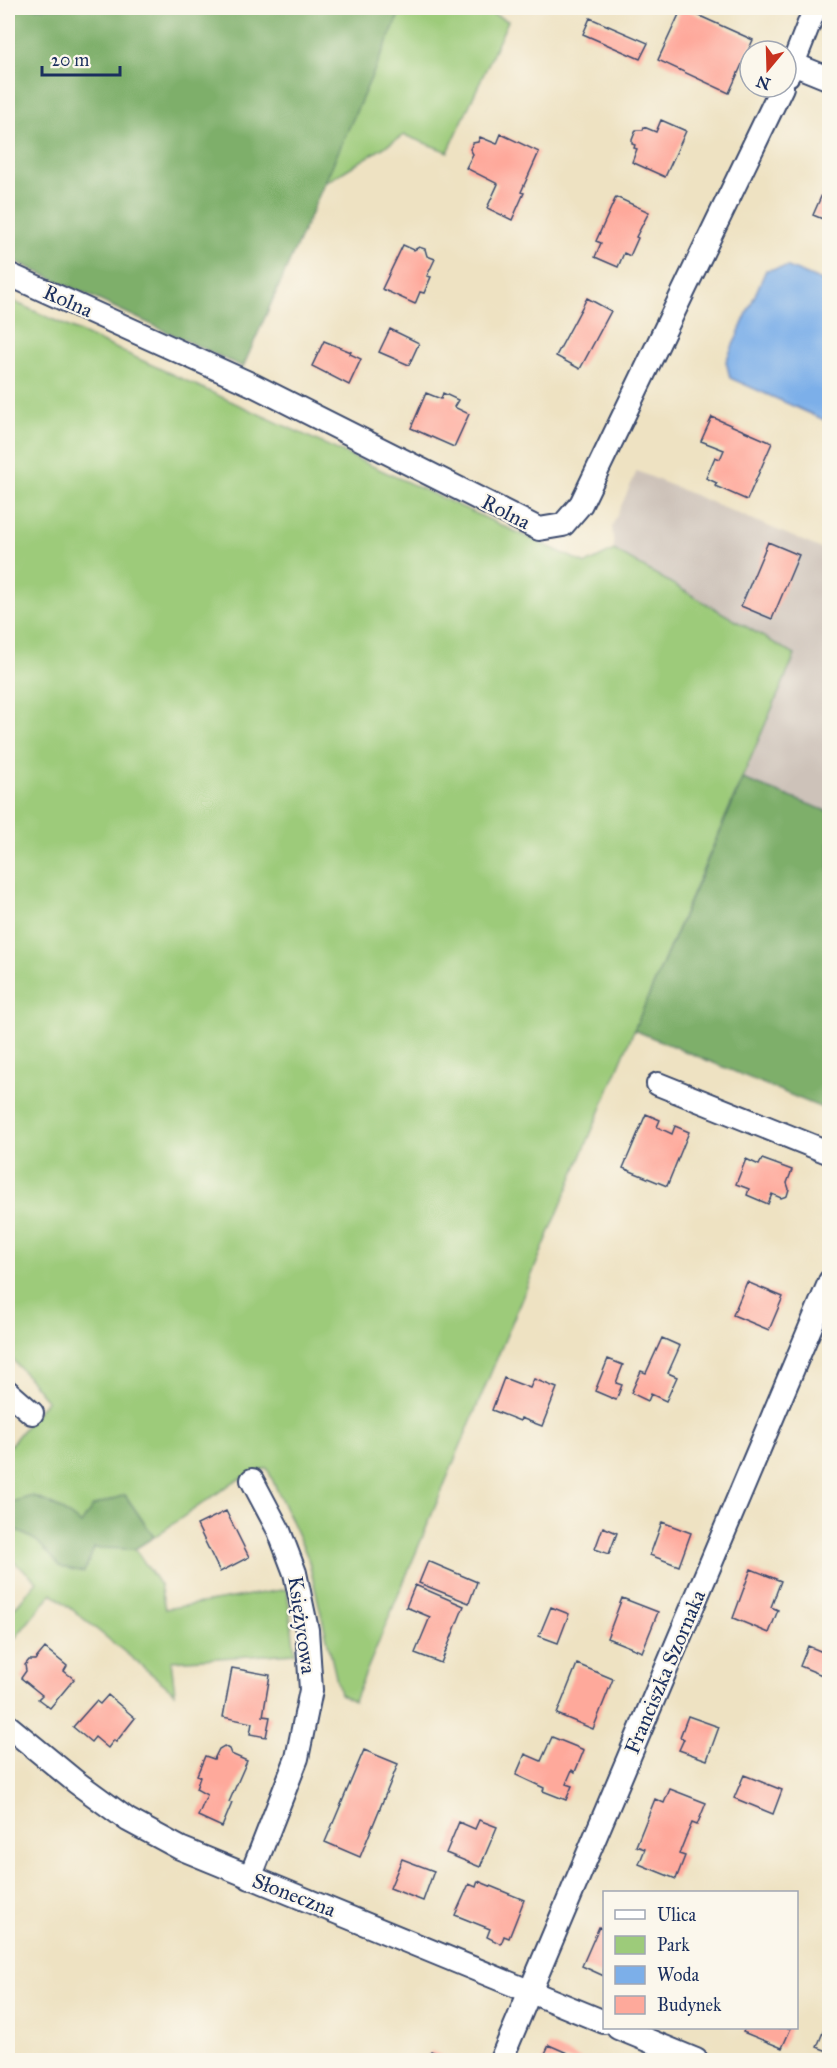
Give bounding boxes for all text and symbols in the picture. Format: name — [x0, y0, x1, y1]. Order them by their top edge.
scale bar — [42, 39, 120, 77]
north arrow — [738, 39, 798, 99]
text: 20 m — [51, 49, 89, 71]
text: N — [753, 71, 773, 94]
street label: Rolna — [39, 279, 97, 323]
street label: Rolna — [477, 489, 535, 535]
street label: Księżycowa — [282, 1574, 322, 1676]
street label: Franciszka Szornaka — [619, 1586, 711, 1758]
street label: Słoneczna — [249, 1867, 340, 1923]
legend — [603, 1891, 798, 2029]
text: Ulica — [657, 1904, 697, 1926]
text: Park — [657, 1934, 690, 1956]
text: Woda — [657, 1964, 700, 1986]
text: Budynek — [657, 1994, 722, 2016]

